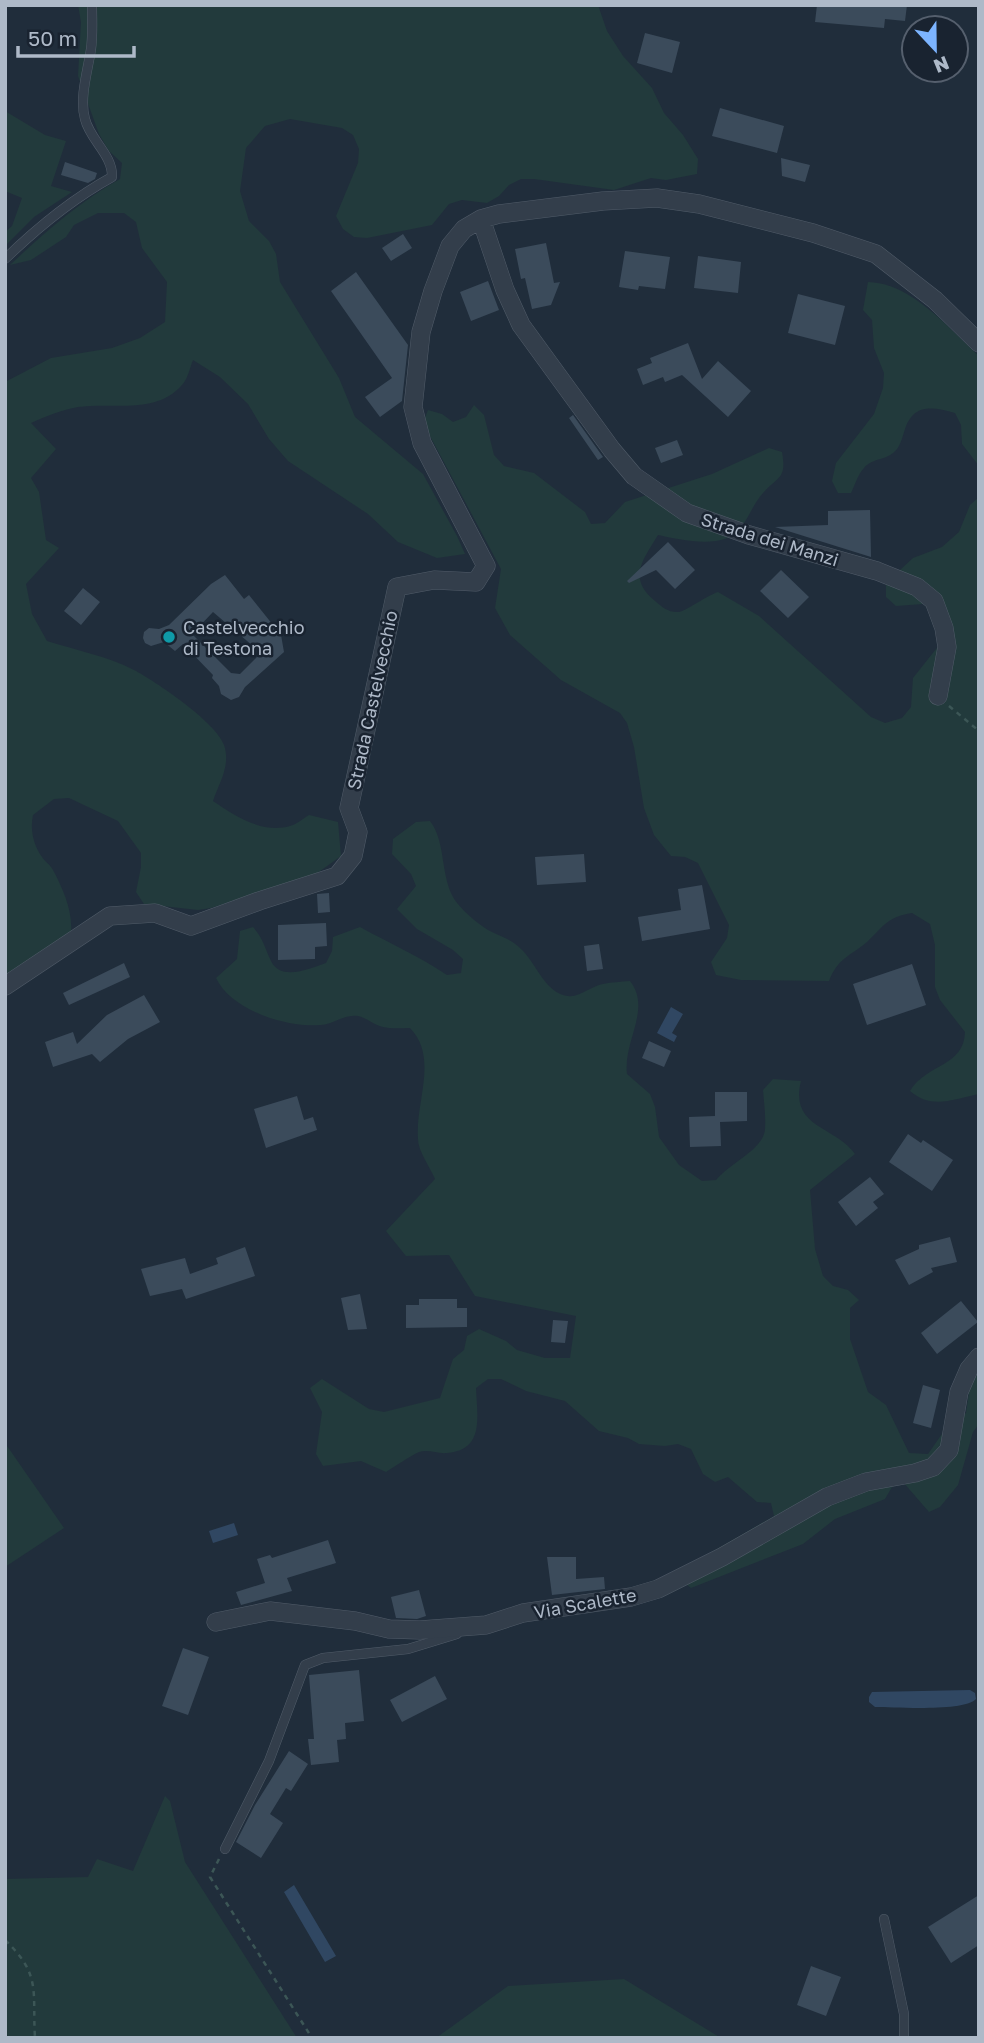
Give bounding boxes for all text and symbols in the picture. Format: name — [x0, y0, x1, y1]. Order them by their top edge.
scale bar — [18, 14, 133, 58]
north arrow — [900, 14, 970, 84]
text: 50 m — [28, 25, 77, 51]
text: N — [931, 52, 953, 79]
street label: Strada dei Manzi — [699, 508, 841, 570]
street label: Strada Castelvecchio — [342, 608, 402, 792]
place label: Castelvecchio di Testona — [183, 616, 304, 659]
marker: Castelvecchio di Testona — [161, 629, 177, 645]
street label: Via Scalette — [532, 1583, 638, 1623]

